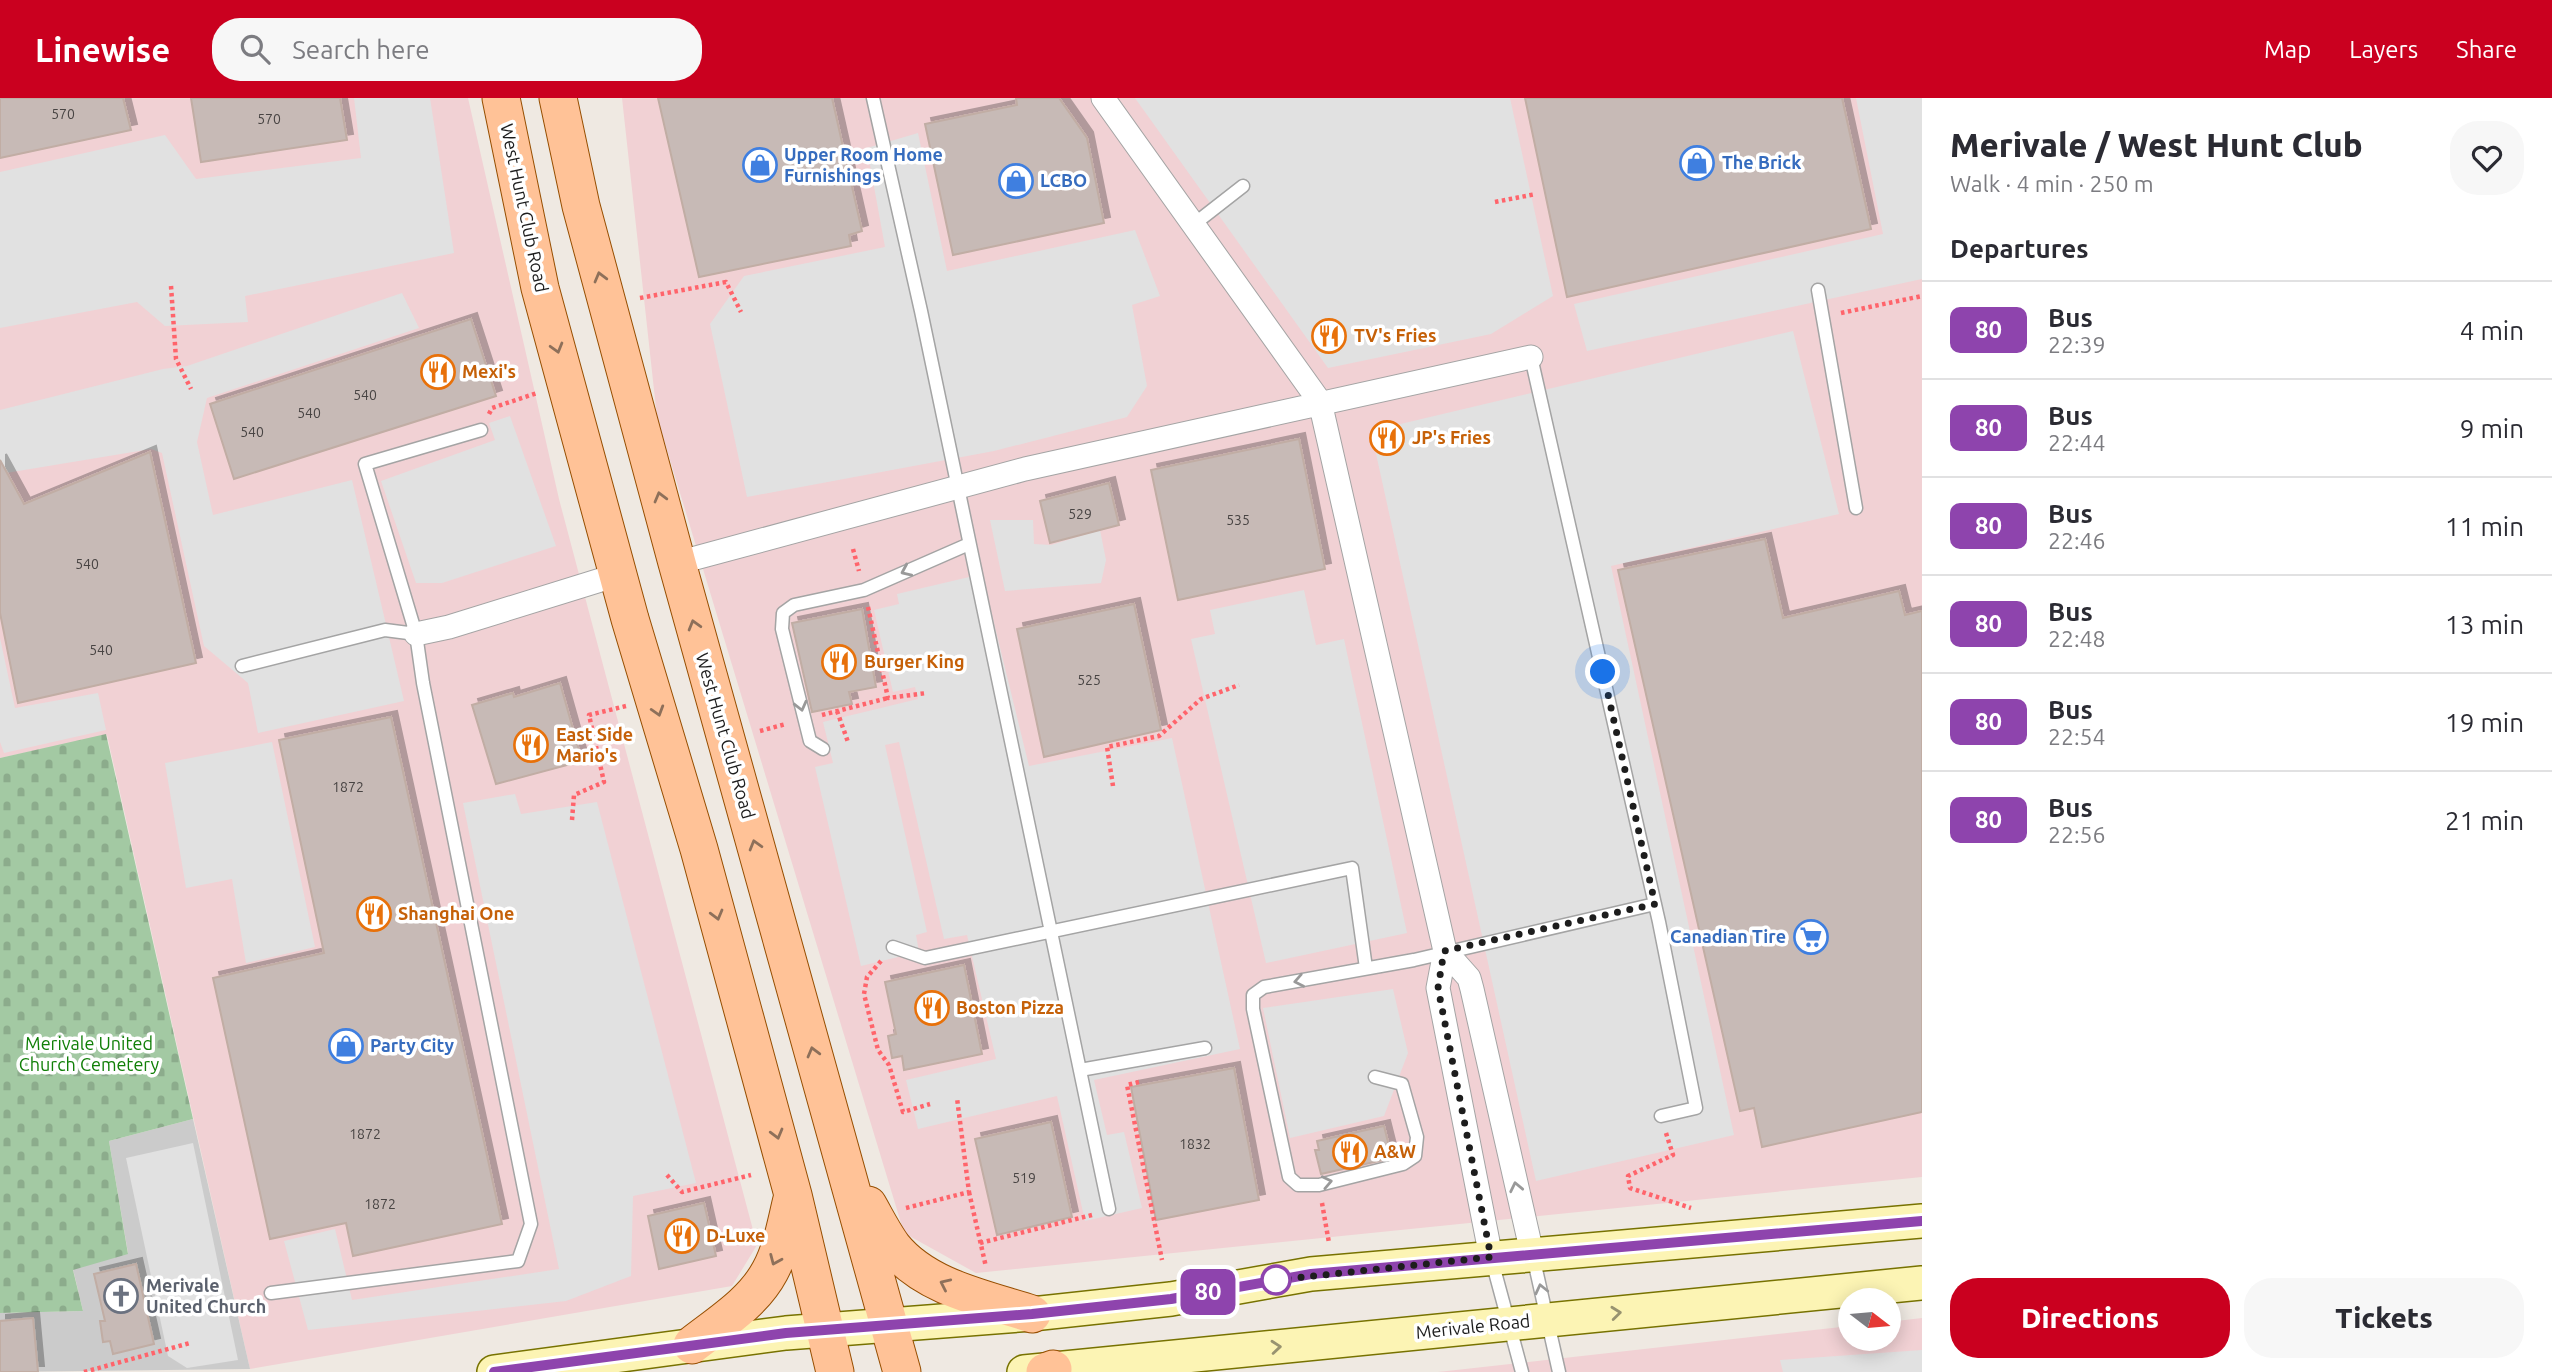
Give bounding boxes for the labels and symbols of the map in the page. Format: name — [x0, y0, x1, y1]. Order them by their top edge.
house number: 570 — [51, 106, 75, 122]
house number: 570 — [257, 111, 281, 127]
street label: West Hunt Club Road — [497, 122, 553, 294]
place label: Upper Room Home Furnishings — [784, 144, 943, 185]
shop icon: The Brick — [1678, 144, 1716, 182]
shop icon: Upper Room Home Furnishings — [741, 146, 779, 184]
place label: The Brick — [1722, 152, 1801, 172]
shop icon: LCBO — [997, 162, 1035, 200]
place label: LCBO — [1040, 170, 1087, 190]
one-way arrow — [594, 271, 609, 283]
restaurant icon: TV's Fries — [1310, 317, 1348, 355]
place label: TV's Fries — [1354, 325, 1436, 345]
one-way arrow — [549, 342, 563, 354]
restaurant icon: Mexi's — [419, 353, 457, 391]
place label: Mexi's — [462, 361, 516, 381]
house number: 540 — [353, 387, 377, 403]
house number: 540 — [297, 405, 321, 421]
restaurant icon: JP's Fries — [1368, 419, 1406, 457]
house number: 540 — [240, 424, 264, 440]
place label: JP's Fries — [1412, 427, 1491, 447]
one-way arrow — [654, 491, 668, 503]
house number: 529 — [1068, 506, 1092, 522]
house number: 535 — [1226, 512, 1250, 528]
house number: 540 — [75, 556, 99, 572]
one-way arrow — [901, 563, 914, 577]
one-way arrow — [688, 620, 703, 632]
house number: 540 — [89, 642, 113, 658]
restaurant icon: Burger King — [820, 643, 858, 681]
street label: West Hunt Club Road — [693, 650, 759, 821]
place label: Burger King — [864, 651, 965, 671]
your location — [1585, 654, 1620, 689]
house number: 525 — [1077, 672, 1101, 688]
one-way arrow — [793, 700, 807, 712]
one-way arrow — [649, 705, 664, 717]
place label: East Side Mario's — [556, 724, 633, 765]
restaurant icon: East Side Mario's — [512, 726, 550, 764]
house number: 1872 — [332, 779, 364, 795]
one-way arrow — [749, 839, 763, 851]
restaurant icon: Shanghai One — [355, 895, 393, 933]
place label: Shanghai One — [398, 903, 514, 923]
one-way arrow — [708, 908, 723, 920]
supermarket icon: Canadian Tire — [1792, 918, 1830, 956]
place label: Canadian Tire — [1670, 926, 1786, 946]
one-way arrow — [1293, 972, 1305, 987]
restaurant icon: Boston Pizza — [913, 989, 951, 1027]
place label: Boston Pizza — [956, 997, 1064, 1017]
shop icon: Party City — [327, 1027, 365, 1065]
park label: Merivale United Church Cemetery — [19, 1033, 160, 1074]
place label: Party City — [370, 1035, 454, 1055]
one-way arrow — [806, 1046, 821, 1058]
house number: 1872 — [349, 1126, 381, 1142]
one-way arrow — [768, 1128, 783, 1140]
restaurant icon: A&W — [1331, 1133, 1369, 1171]
house number: 1832 — [1179, 1136, 1211, 1152]
place label: A&W — [1374, 1141, 1416, 1161]
house number: 519 — [1012, 1170, 1036, 1186]
one-way arrow — [1321, 1176, 1333, 1191]
one-way arrow — [1509, 1181, 1524, 1193]
house number: 1872 — [364, 1196, 396, 1212]
restaurant icon: D-Luxe — [663, 1217, 701, 1255]
place label: D-Luxe — [706, 1225, 765, 1245]
one-way arrow — [769, 1253, 783, 1265]
unlabelled marker — [1261, 1265, 1291, 1295]
line badge: 80 — [1176, 1269, 1240, 1315]
place label: Merivale United Church — [146, 1275, 266, 1316]
church icon: Merivale United Church — [102, 1277, 140, 1315]
one-way arrow — [940, 1278, 952, 1292]
one-way arrow — [1535, 1283, 1549, 1295]
north arrow — [1838, 1288, 1900, 1351]
one-way arrow — [1611, 1306, 1622, 1321]
street label: Merivale Road — [1415, 1310, 1531, 1342]
one-way arrow — [1271, 1340, 1282, 1355]

